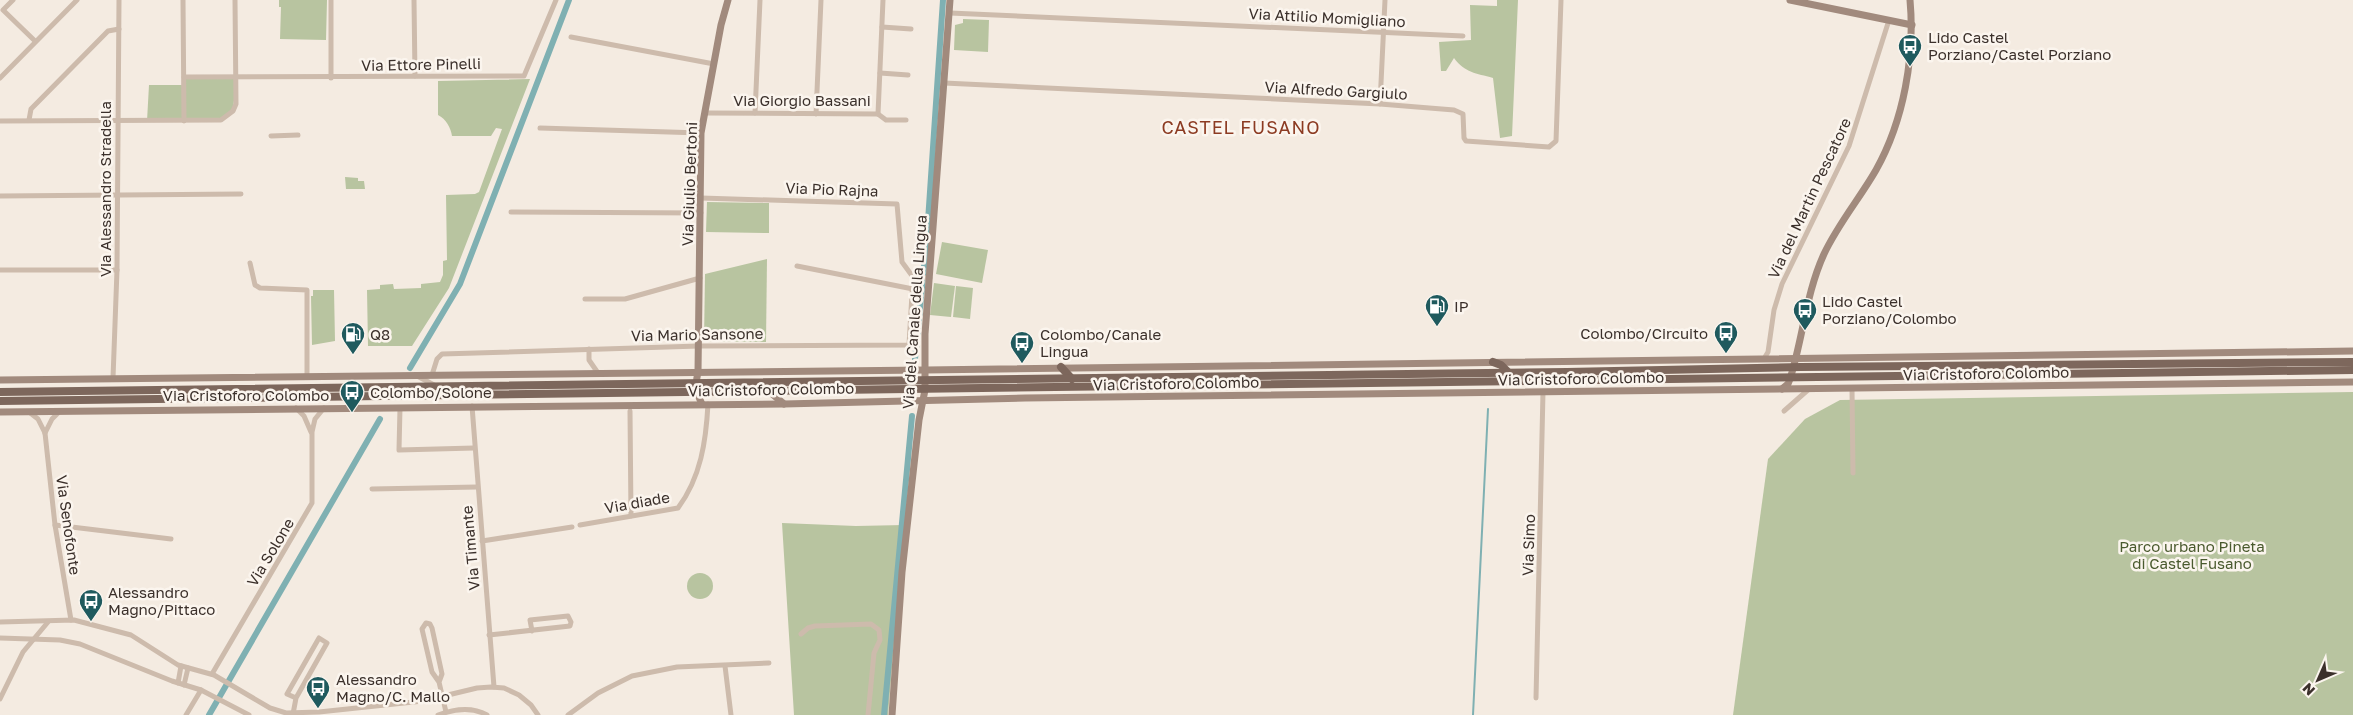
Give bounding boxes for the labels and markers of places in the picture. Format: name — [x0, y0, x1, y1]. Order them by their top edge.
place label: Lido Castel Porziano/Castel Porziano — [1928, 28, 2111, 63]
bus stop icon: Lido Castel Porziano/Castel Porziano — [1897, 33, 1923, 67]
place label: Lido Castel Porziano/Colombo — [1822, 292, 1957, 327]
fuel station icon: IP — [1424, 293, 1450, 327]
place label: IP — [1454, 297, 1469, 315]
bus stop icon: Lido Castel Porziano/Colombo — [1792, 297, 1818, 331]
bus stop icon: Colombo/Circuito — [1713, 320, 1739, 354]
fuel station icon: Q8 — [340, 321, 366, 355]
place label: Colombo/Circuito — [1580, 324, 1708, 342]
place label: Q8 — [370, 325, 390, 343]
place label: Colombo/Canale Lingua — [1040, 325, 1162, 360]
bus stop icon: Colombo/Canale Lingua — [1009, 330, 1035, 364]
bus stop icon: Colombo/Solone — [339, 379, 365, 413]
place label: Colombo/Solone — [370, 383, 492, 401]
place label: Alessandro Magno/Pittaco — [108, 583, 215, 618]
bus stop icon: Alessandro Magno/Pittaco — [78, 588, 104, 622]
place label: Alessandro Magno/C. Mallo — [336, 670, 450, 705]
bus stop icon: Alessandro Magno/C. Mallo — [305, 675, 331, 709]

